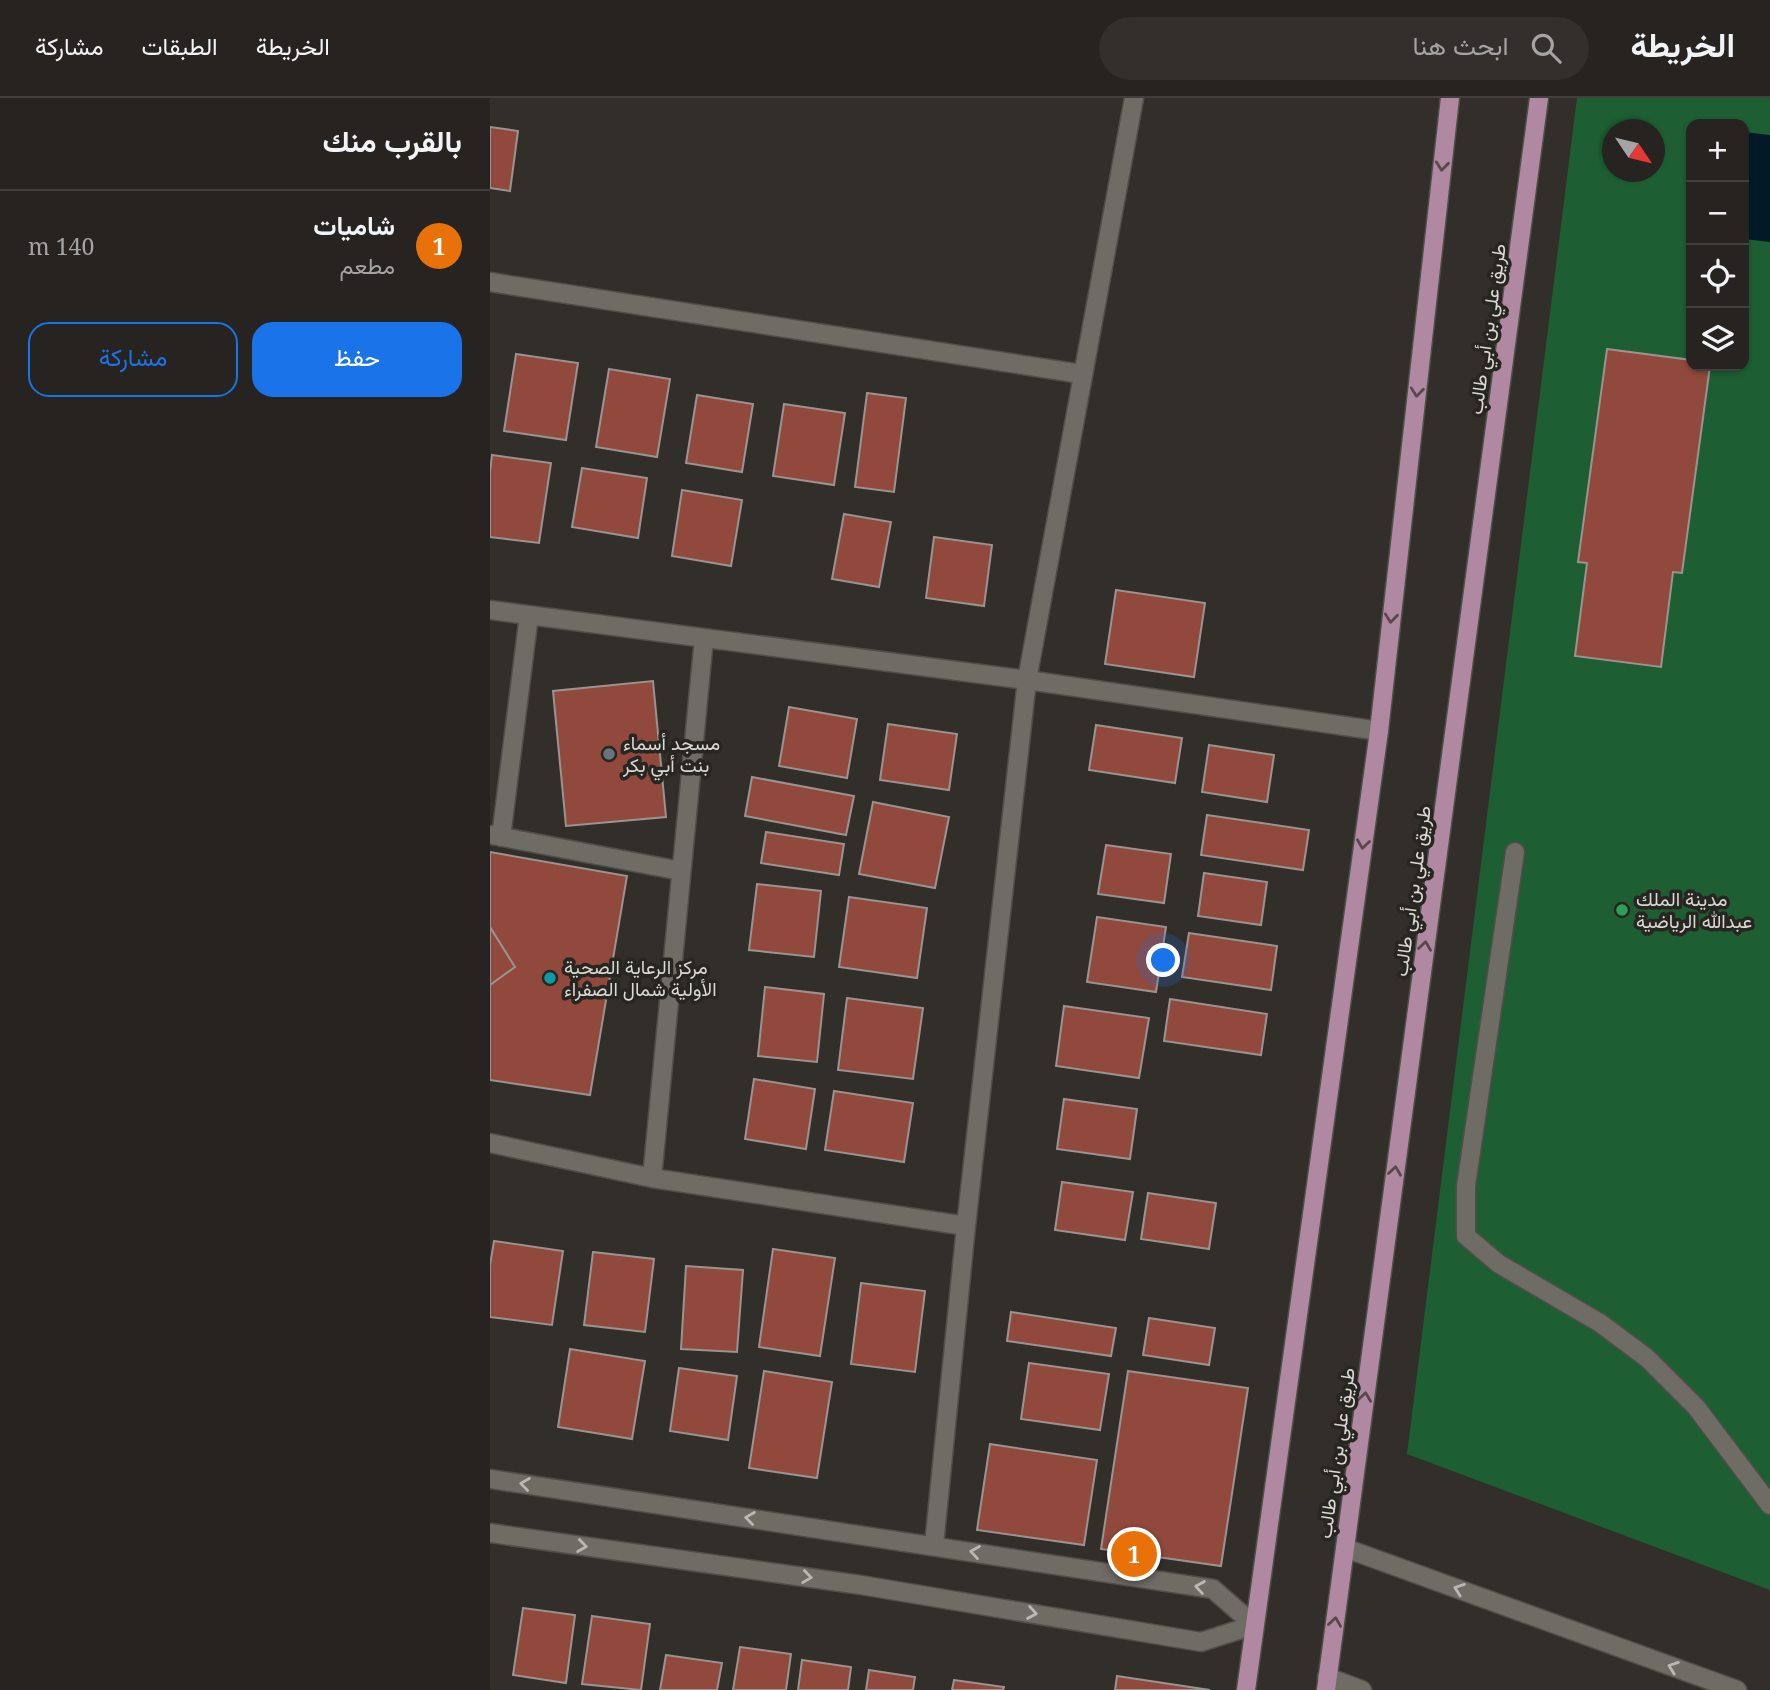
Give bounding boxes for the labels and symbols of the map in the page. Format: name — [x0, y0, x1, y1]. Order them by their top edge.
north arrow — [1602, 119, 1665, 182]
one-way arrow — [1435, 160, 1450, 172]
street label: طريق علي بن أبي طالب — [1462, 242, 1515, 416]
one-way arrow — [1410, 387, 1425, 398]
one-way arrow — [1384, 612, 1399, 624]
place label: مسجد أسماء بنت أبي بكر — [622, 730, 720, 781]
marker: مسجد أسماء بنت أبي بكر — [601, 746, 617, 762]
street label: طريق علي بن أبي طالب — [1387, 804, 1440, 978]
one-way arrow — [1356, 838, 1371, 850]
place label: مدينة الملك عبدالله الرياضية — [1636, 886, 1752, 934]
marker: مدينة الملك عبدالله الرياضية — [1614, 902, 1630, 918]
one-way arrow — [1418, 940, 1433, 952]
your location — [1146, 943, 1180, 977]
place label: مركز الرعاية الصحية الأولية شمال الصفراء — [564, 954, 717, 1002]
marker: مركز الرعاية الصحية الأولية شمال الصفراء — [542, 970, 558, 986]
one-way arrow — [1388, 1166, 1403, 1177]
street label: طريق علي بن أبي طالب — [1311, 1366, 1364, 1540]
one-way arrow — [1357, 1391, 1372, 1403]
one-way arrow — [519, 1477, 531, 1492]
one-way arrow — [744, 1511, 756, 1526]
pin: 1 — [1111, 1528, 1157, 1580]
one-way arrow — [576, 1538, 588, 1553]
one-way arrow — [969, 1545, 981, 1560]
one-way arrow — [801, 1569, 813, 1584]
one-way arrow — [1194, 1580, 1206, 1595]
one-way arrow — [1454, 1583, 1466, 1597]
one-way arrow — [1026, 1605, 1038, 1620]
one-way arrow — [1327, 1616, 1342, 1628]
one-way arrow — [1668, 1661, 1680, 1675]

